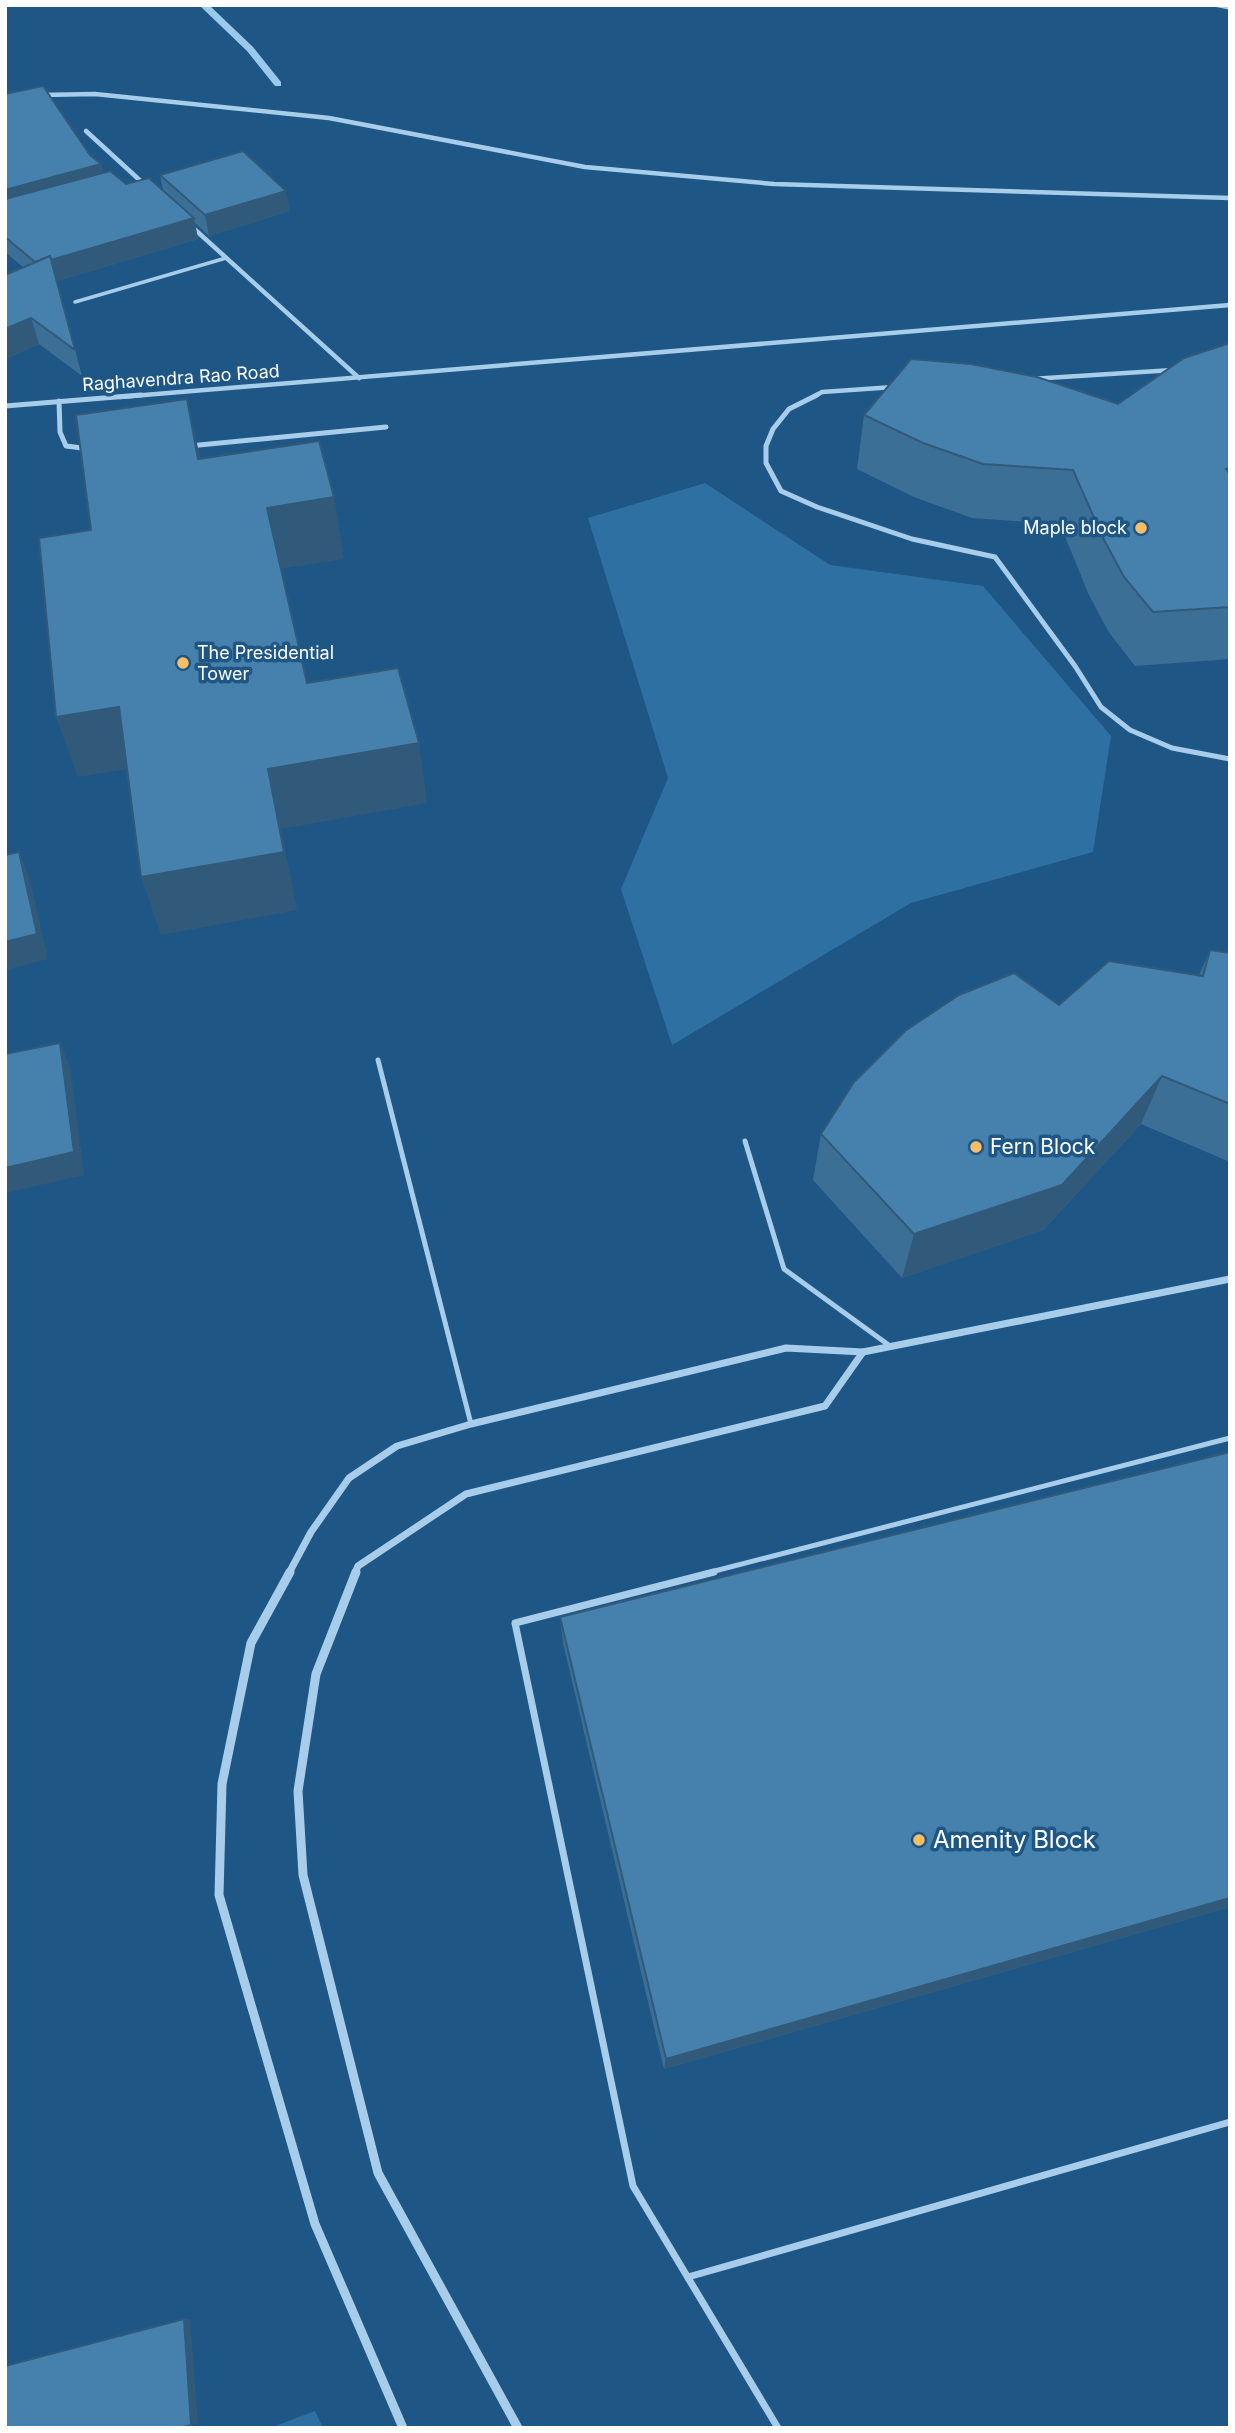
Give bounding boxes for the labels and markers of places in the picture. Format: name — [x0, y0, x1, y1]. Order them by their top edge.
place label: Maple block — [1023, 517, 1127, 538]
marker: Maple block — [1133, 520, 1149, 536]
place label: The Presidential Tower — [197, 642, 334, 684]
marker: The Presidential Tower — [175, 655, 191, 671]
place label: Fern Block — [990, 1134, 1096, 1159]
marker: Fern Block — [968, 1139, 984, 1155]
place label: Amenity Block — [933, 1825, 1096, 1854]
marker: Amenity Block — [911, 1832, 927, 1848]

